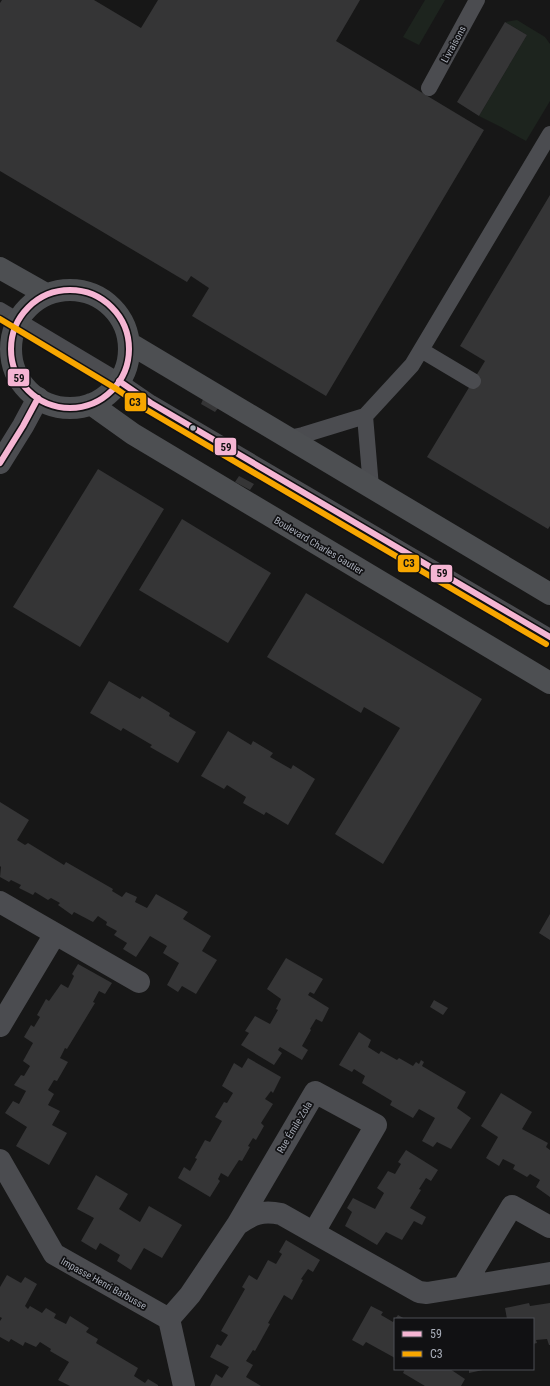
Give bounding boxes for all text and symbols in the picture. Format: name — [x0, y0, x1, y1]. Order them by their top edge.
street label: Livraisons — [439, 24, 468, 65]
line badge: 59 — [7, 368, 30, 387]
text: 59 — [13, 372, 25, 385]
line badge: C3 — [124, 392, 147, 412]
text: C3 — [129, 396, 141, 409]
unlabelled marker — [188, 423, 198, 433]
line badge: 59 — [214, 437, 237, 456]
text: 59 — [220, 441, 232, 454]
street label: Boulevard Charles Gautier — [272, 514, 365, 576]
line badge: C3 — [397, 554, 420, 573]
text: C3 — [403, 557, 415, 570]
line badge: 59 — [430, 564, 453, 583]
text: 59 — [436, 567, 448, 580]
street label: Rue Émile Zola — [274, 1099, 314, 1155]
street label: Impasse Henri Barbusse — [59, 1255, 149, 1312]
legend — [394, 1318, 534, 1370]
text: 59 — [430, 1327, 442, 1341]
text: C3 — [430, 1347, 443, 1361]

